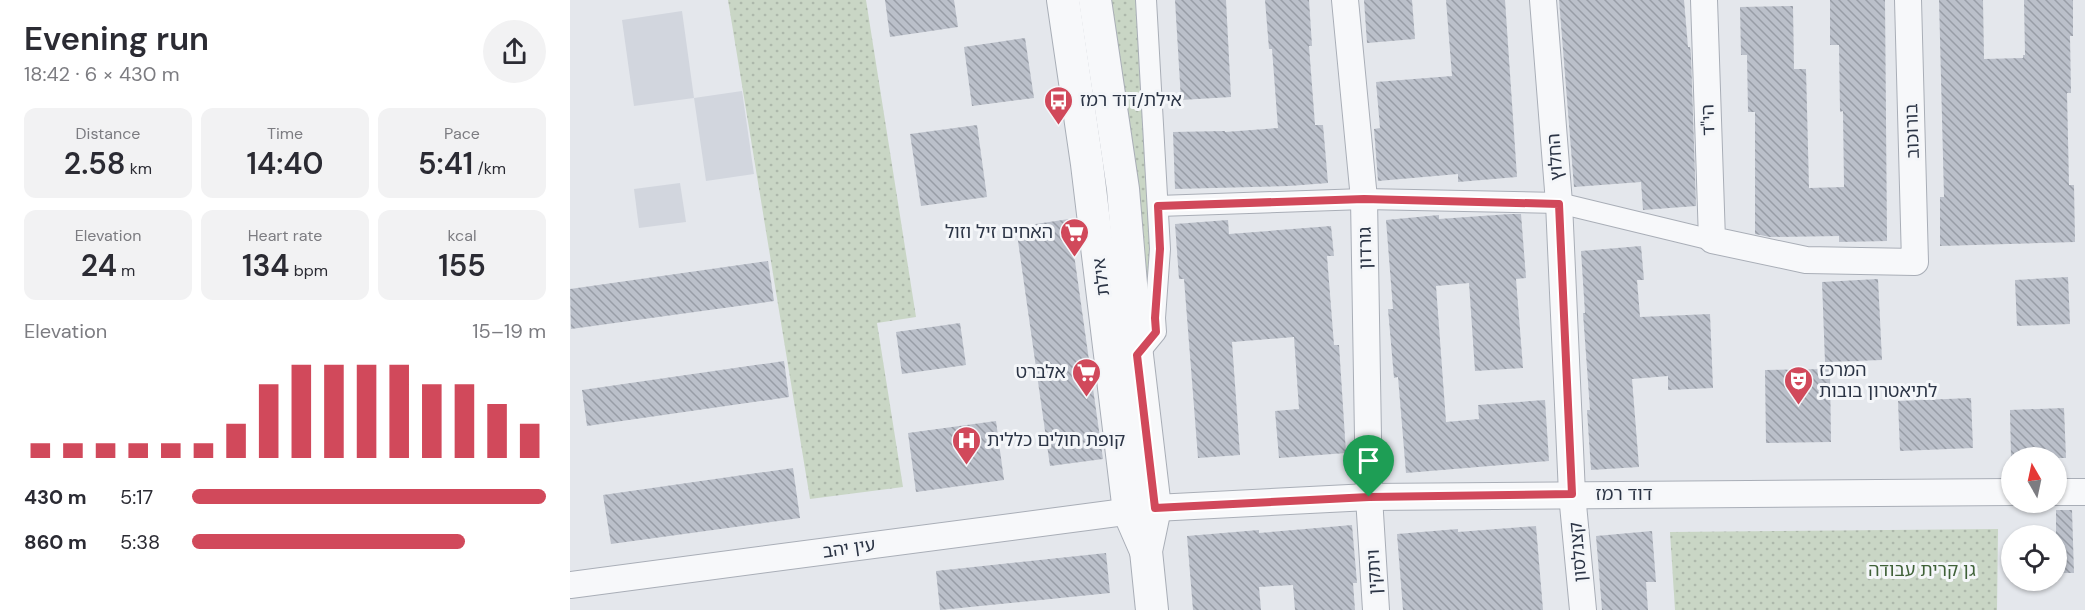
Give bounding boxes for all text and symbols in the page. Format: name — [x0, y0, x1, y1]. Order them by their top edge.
text: Evening run — [24, 17, 209, 60]
button: share — [483, 20, 546, 83]
text: 18:42 · 6 × 430 m — [24, 61, 180, 87]
bus stop icon: אילת/דוד רמז — [1043, 84, 1075, 126]
place label: אילת/דוד רמז — [1080, 88, 1182, 112]
street label: בורוכוב — [1899, 103, 1925, 159]
street label: הי"ד — [1695, 104, 1721, 136]
text: Distance — [76, 123, 140, 144]
text: Time — [267, 123, 303, 144]
text: Pace — [444, 123, 480, 144]
street label: החלוץ — [1541, 132, 1569, 182]
text: 2.58 — [64, 144, 126, 183]
text: 14:40 — [247, 144, 323, 183]
text: 5:41 — [418, 144, 473, 183]
text: km — [126, 158, 152, 179]
text: /km — [473, 158, 506, 179]
supermarket icon: האחים זיל וזול — [1058, 216, 1090, 258]
place label: האחים זיל וזול — [945, 220, 1053, 244]
text: Elevation — [75, 225, 141, 246]
text: Heart rate — [248, 225, 322, 246]
text: kcal — [448, 225, 476, 246]
street label: גורדון — [1353, 226, 1377, 269]
text: 24 — [81, 246, 117, 285]
text: 134 — [242, 246, 290, 285]
text: 155 — [438, 246, 486, 285]
street label: אילת — [1087, 257, 1115, 297]
text: m — [117, 260, 135, 281]
text: bpm — [290, 260, 328, 281]
text: Elevation — [24, 318, 107, 344]
text: 15–19 m — [472, 318, 546, 344]
supermarket icon: אלברט — [1071, 356, 1103, 398]
place label: המרכז לתיאטרון בובות — [1819, 358, 1937, 403]
place label: אלברט — [1016, 360, 1066, 384]
theatre icon: המרכז לתיאטרון בובות — [1782, 364, 1814, 406]
hospital icon: קופת חולים כללית — [950, 424, 982, 466]
place label: קופת חולים כללית — [987, 428, 1125, 452]
pin — [1343, 435, 1394, 497]
icon: arrive — [1352, 444, 1385, 477]
north arrow — [2001, 447, 2067, 513]
map controls — [2001, 447, 2067, 591]
street label: דוד רמז — [1596, 482, 1653, 506]
text: 430 m — [24, 484, 87, 510]
text: 5:17 — [120, 484, 153, 510]
street label: קצנלסון — [1563, 521, 1593, 583]
button: locate — [2001, 525, 2067, 591]
text: 860 m — [24, 529, 87, 555]
text: 5:38 — [120, 529, 160, 555]
street label: עין יהב — [821, 532, 877, 564]
street label: ויתקין — [1361, 549, 1387, 595]
park label: גן קרית עבודה — [1868, 558, 1976, 582]

